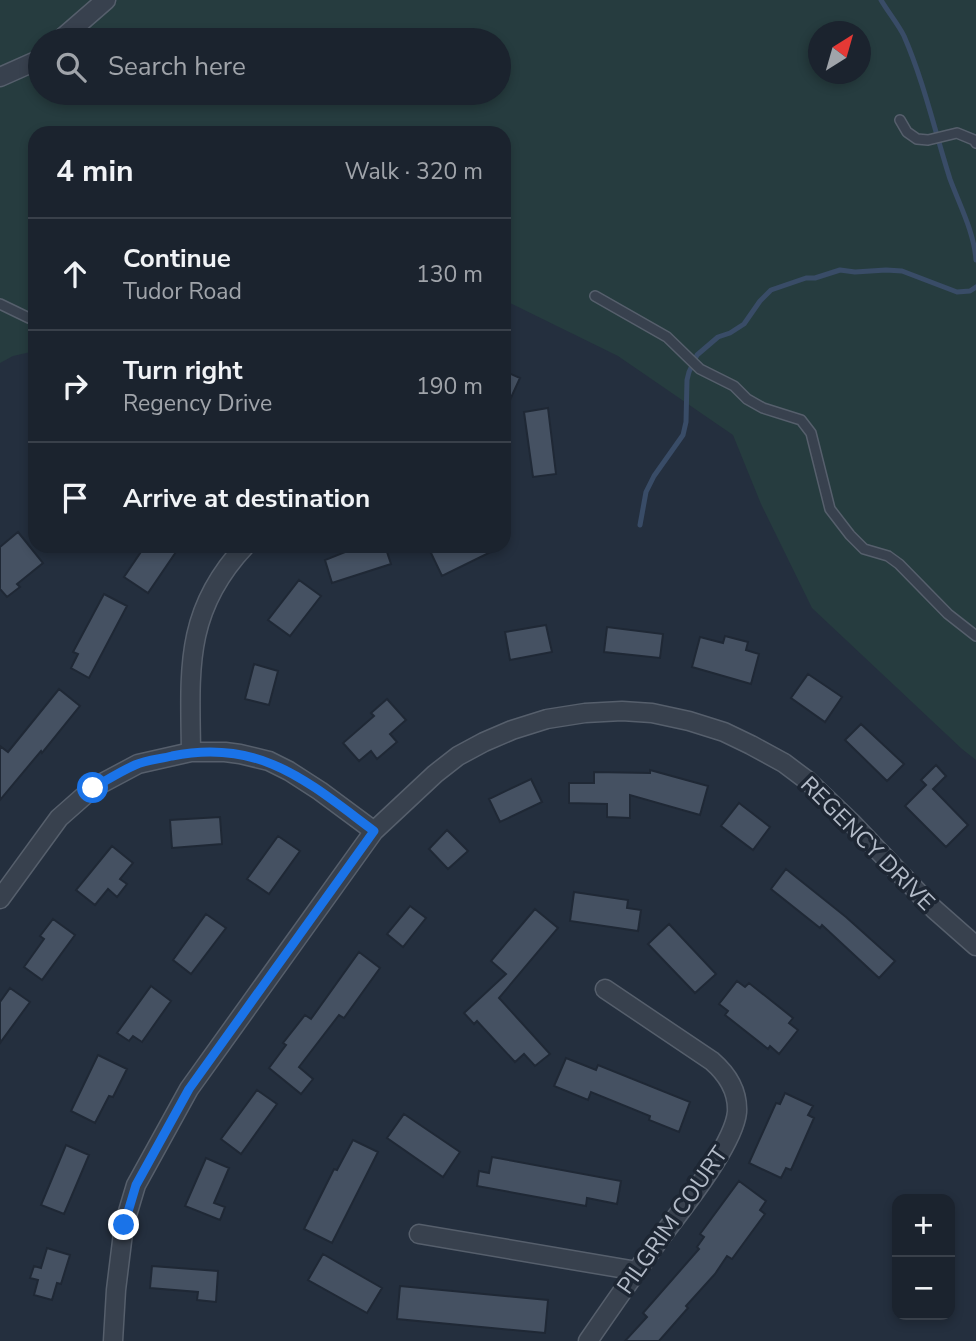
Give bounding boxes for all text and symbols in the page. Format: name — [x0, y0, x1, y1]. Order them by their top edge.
north arrow — [808, 21, 871, 84]
search box — [28, 28, 511, 105]
icon: search — [52, 48, 90, 86]
text: Search here — [108, 49, 246, 84]
text: 4 min — [56, 151, 134, 192]
text: Walk · 320 m — [344, 156, 483, 187]
text: Continue — [123, 241, 231, 276]
icon: ahead — [56, 255, 94, 293]
text: 130 m — [416, 259, 483, 290]
text: Tudor Road — [123, 276, 242, 307]
text: Turn right — [123, 353, 242, 388]
icon: right — [56, 367, 94, 405]
text: 190 m — [416, 371, 483, 402]
text: Regency Drive — [123, 388, 272, 419]
icon: arrive — [56, 479, 94, 517]
text: Arrive at destination — [123, 481, 370, 516]
street label: REGENCY DRIVE — [794, 769, 942, 917]
route start — [77, 772, 108, 803]
street label: PILGRIM COURT — [610, 1140, 735, 1300]
map controls — [892, 1194, 955, 1320]
button: + — [892, 1194, 955, 1257]
route end — [108, 1209, 139, 1240]
button: − — [892, 1257, 955, 1320]

